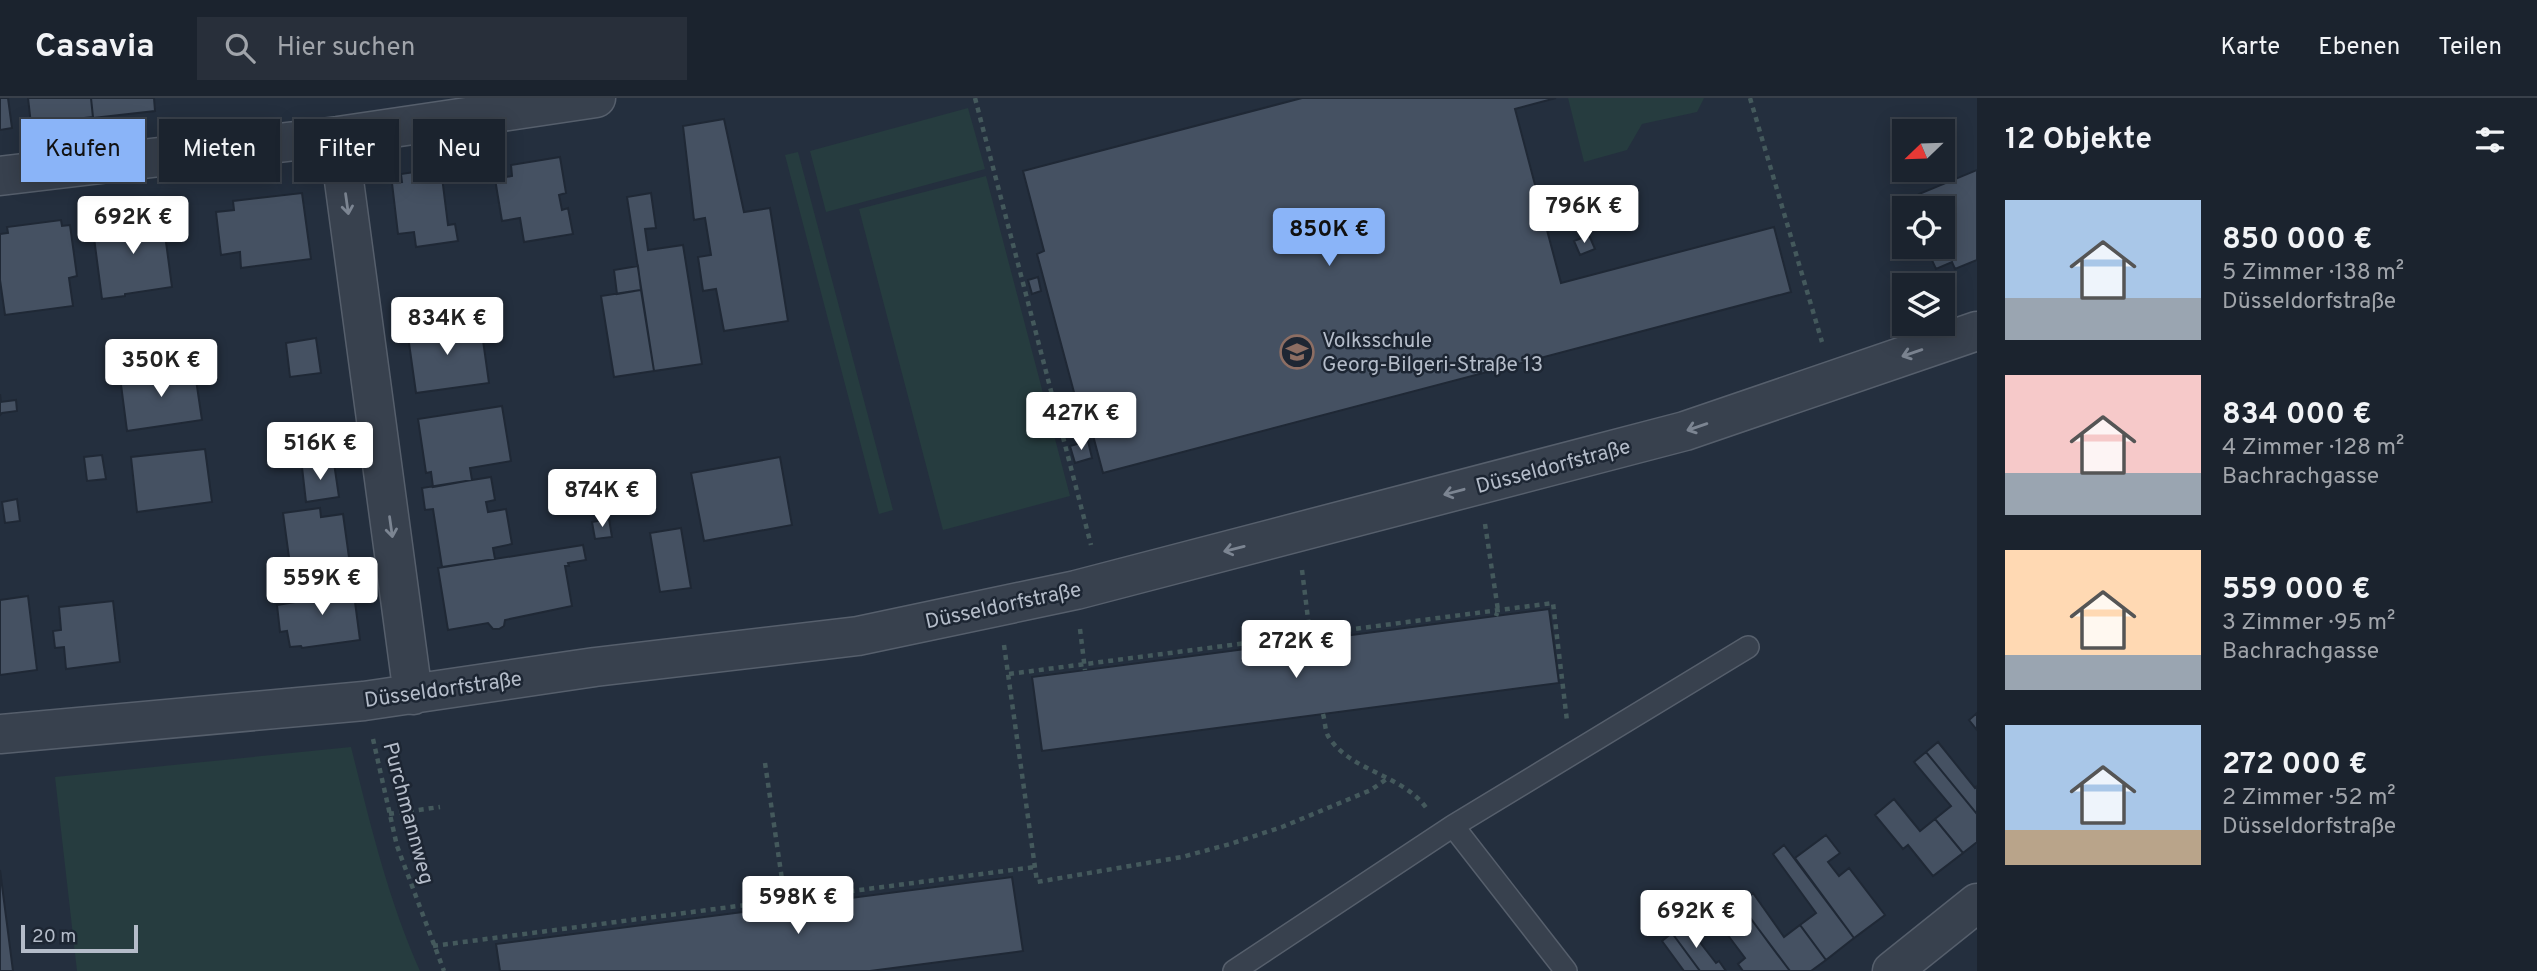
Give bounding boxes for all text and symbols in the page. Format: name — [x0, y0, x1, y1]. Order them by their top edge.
search box — [197, 17, 687, 80]
text: Casavia — [35, 27, 155, 69]
icon: search — [221, 29, 259, 67]
text: Hier suchen — [277, 32, 415, 65]
text: Karte — [2220, 33, 2280, 63]
text: Ebenen — [2318, 33, 2400, 63]
text: Teilen — [2438, 33, 2502, 63]
chip: Kaufen — [21, 119, 145, 182]
chip: Mieten — [159, 119, 280, 182]
chip: Filter — [294, 119, 399, 182]
chip: Neu — [413, 119, 505, 182]
north arrow — [1892, 119, 1955, 182]
map controls — [1892, 119, 1955, 336]
icon: filters — [2471, 121, 2509, 159]
text: 12 Objekte — [2005, 122, 2152, 159]
pin: 796K € — [1527, 186, 1641, 245]
one-way arrow — [341, 192, 354, 215]
text: 796K € — [1545, 193, 1623, 222]
button: locate — [1892, 196, 1955, 259]
pin: 692K € — [76, 197, 190, 256]
text: 692K € — [93, 204, 173, 233]
pin: 850K € — [1272, 208, 1386, 268]
text: 850K € — [1289, 216, 1369, 245]
text: 850 000 € — [2222, 222, 2372, 259]
icon: home — [2061, 228, 2145, 312]
text: 5 Zimmer · 138 m² — [2222, 259, 2404, 288]
button: layers — [1892, 273, 1955, 336]
text: Düsseldorfstraße — [2222, 288, 2396, 317]
pin: 834K € — [390, 298, 504, 357]
text: 834K € — [407, 305, 487, 334]
place label: Volksschule Georg-Bilgeri-Straße 13 — [1322, 328, 1543, 379]
school or university icon: Volksschule Georg-Bilgeri-Straße 13 — [1278, 333, 1316, 371]
pin: 350K € — [104, 340, 218, 399]
text: 350K € — [121, 347, 201, 376]
one-way arrow — [1902, 348, 1924, 360]
pin: 427K € — [1024, 392, 1138, 452]
text: 834 000 € — [2222, 397, 2372, 434]
text: 427K € — [1042, 400, 1120, 429]
icon: home — [2061, 403, 2145, 487]
pin: 516K € — [263, 422, 377, 482]
one-way arrow — [1687, 422, 1709, 434]
text: 516K € — [283, 430, 357, 459]
street label: Düsseldorfstraße — [1473, 434, 1634, 501]
text: 4 Zimmer · 128 m² — [2222, 434, 2404, 463]
text: Bachrachgasse — [2222, 463, 2379, 492]
pin: 874K € — [545, 470, 659, 529]
text: 874K € — [564, 477, 640, 506]
one-way arrow — [1443, 486, 1466, 499]
one-way arrow — [384, 515, 397, 537]
one-way arrow — [1223, 543, 1246, 556]
pin: 559K € — [265, 558, 379, 617]
text: 559K € — [283, 565, 361, 594]
text: 559 000 € — [2222, 572, 2371, 609]
street label: Düsseldorfstraße — [923, 577, 1084, 636]
icon: home — [2061, 578, 2145, 662]
text: 3 Zimmer · 95 m² — [2222, 609, 2395, 638]
pin: 272K € — [1239, 620, 1353, 680]
text: 272K € — [1258, 628, 1334, 657]
text: Bachrachgasse — [2222, 638, 2379, 667]
street label: Düsseldorfstraße — [363, 666, 524, 715]
street label: Purchmannweg — [376, 739, 440, 888]
text: 272 000 € — [2222, 747, 2367, 784]
icon: home — [2061, 753, 2145, 837]
text: 2 Zimmer · 52 m² — [2222, 784, 2396, 813]
text: Düsseldorfstraße — [2222, 813, 2396, 842]
pin: 598K € — [741, 876, 855, 936]
text: 598K € — [758, 884, 838, 913]
pin: 692K € — [1639, 890, 1753, 950]
text: 692K € — [1656, 898, 1736, 927]
scale bar — [21, 922, 138, 954]
text: 20 m — [32, 925, 76, 949]

